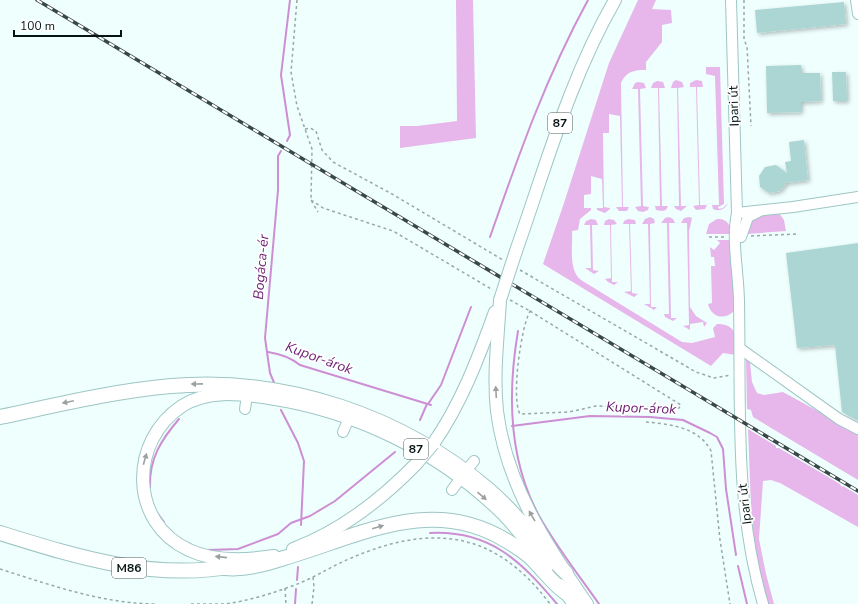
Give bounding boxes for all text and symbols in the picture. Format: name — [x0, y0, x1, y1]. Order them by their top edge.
scale bar — [14, 12, 121, 38]
text: 100 m — [20, 18, 55, 34]
street label: Ipari út — [724, 85, 744, 127]
road number: 87 — [548, 113, 572, 133]
water label: Bogáca-ér — [249, 233, 273, 300]
water label: Kupor-árok — [283, 337, 356, 379]
one-way arrow — [190, 381, 203, 387]
one-way arrow — [493, 385, 499, 398]
water label: Kupor-árok — [606, 397, 677, 419]
one-way arrow — [62, 400, 75, 406]
road number: 87 — [404, 439, 428, 459]
one-way arrow — [142, 452, 148, 464]
street label: Ipari út — [734, 482, 756, 525]
one-way arrow — [477, 492, 487, 501]
one-way arrow — [528, 510, 535, 522]
one-way arrow — [373, 524, 385, 530]
one-way arrow — [215, 554, 227, 561]
road number: M86 — [112, 558, 146, 578]

